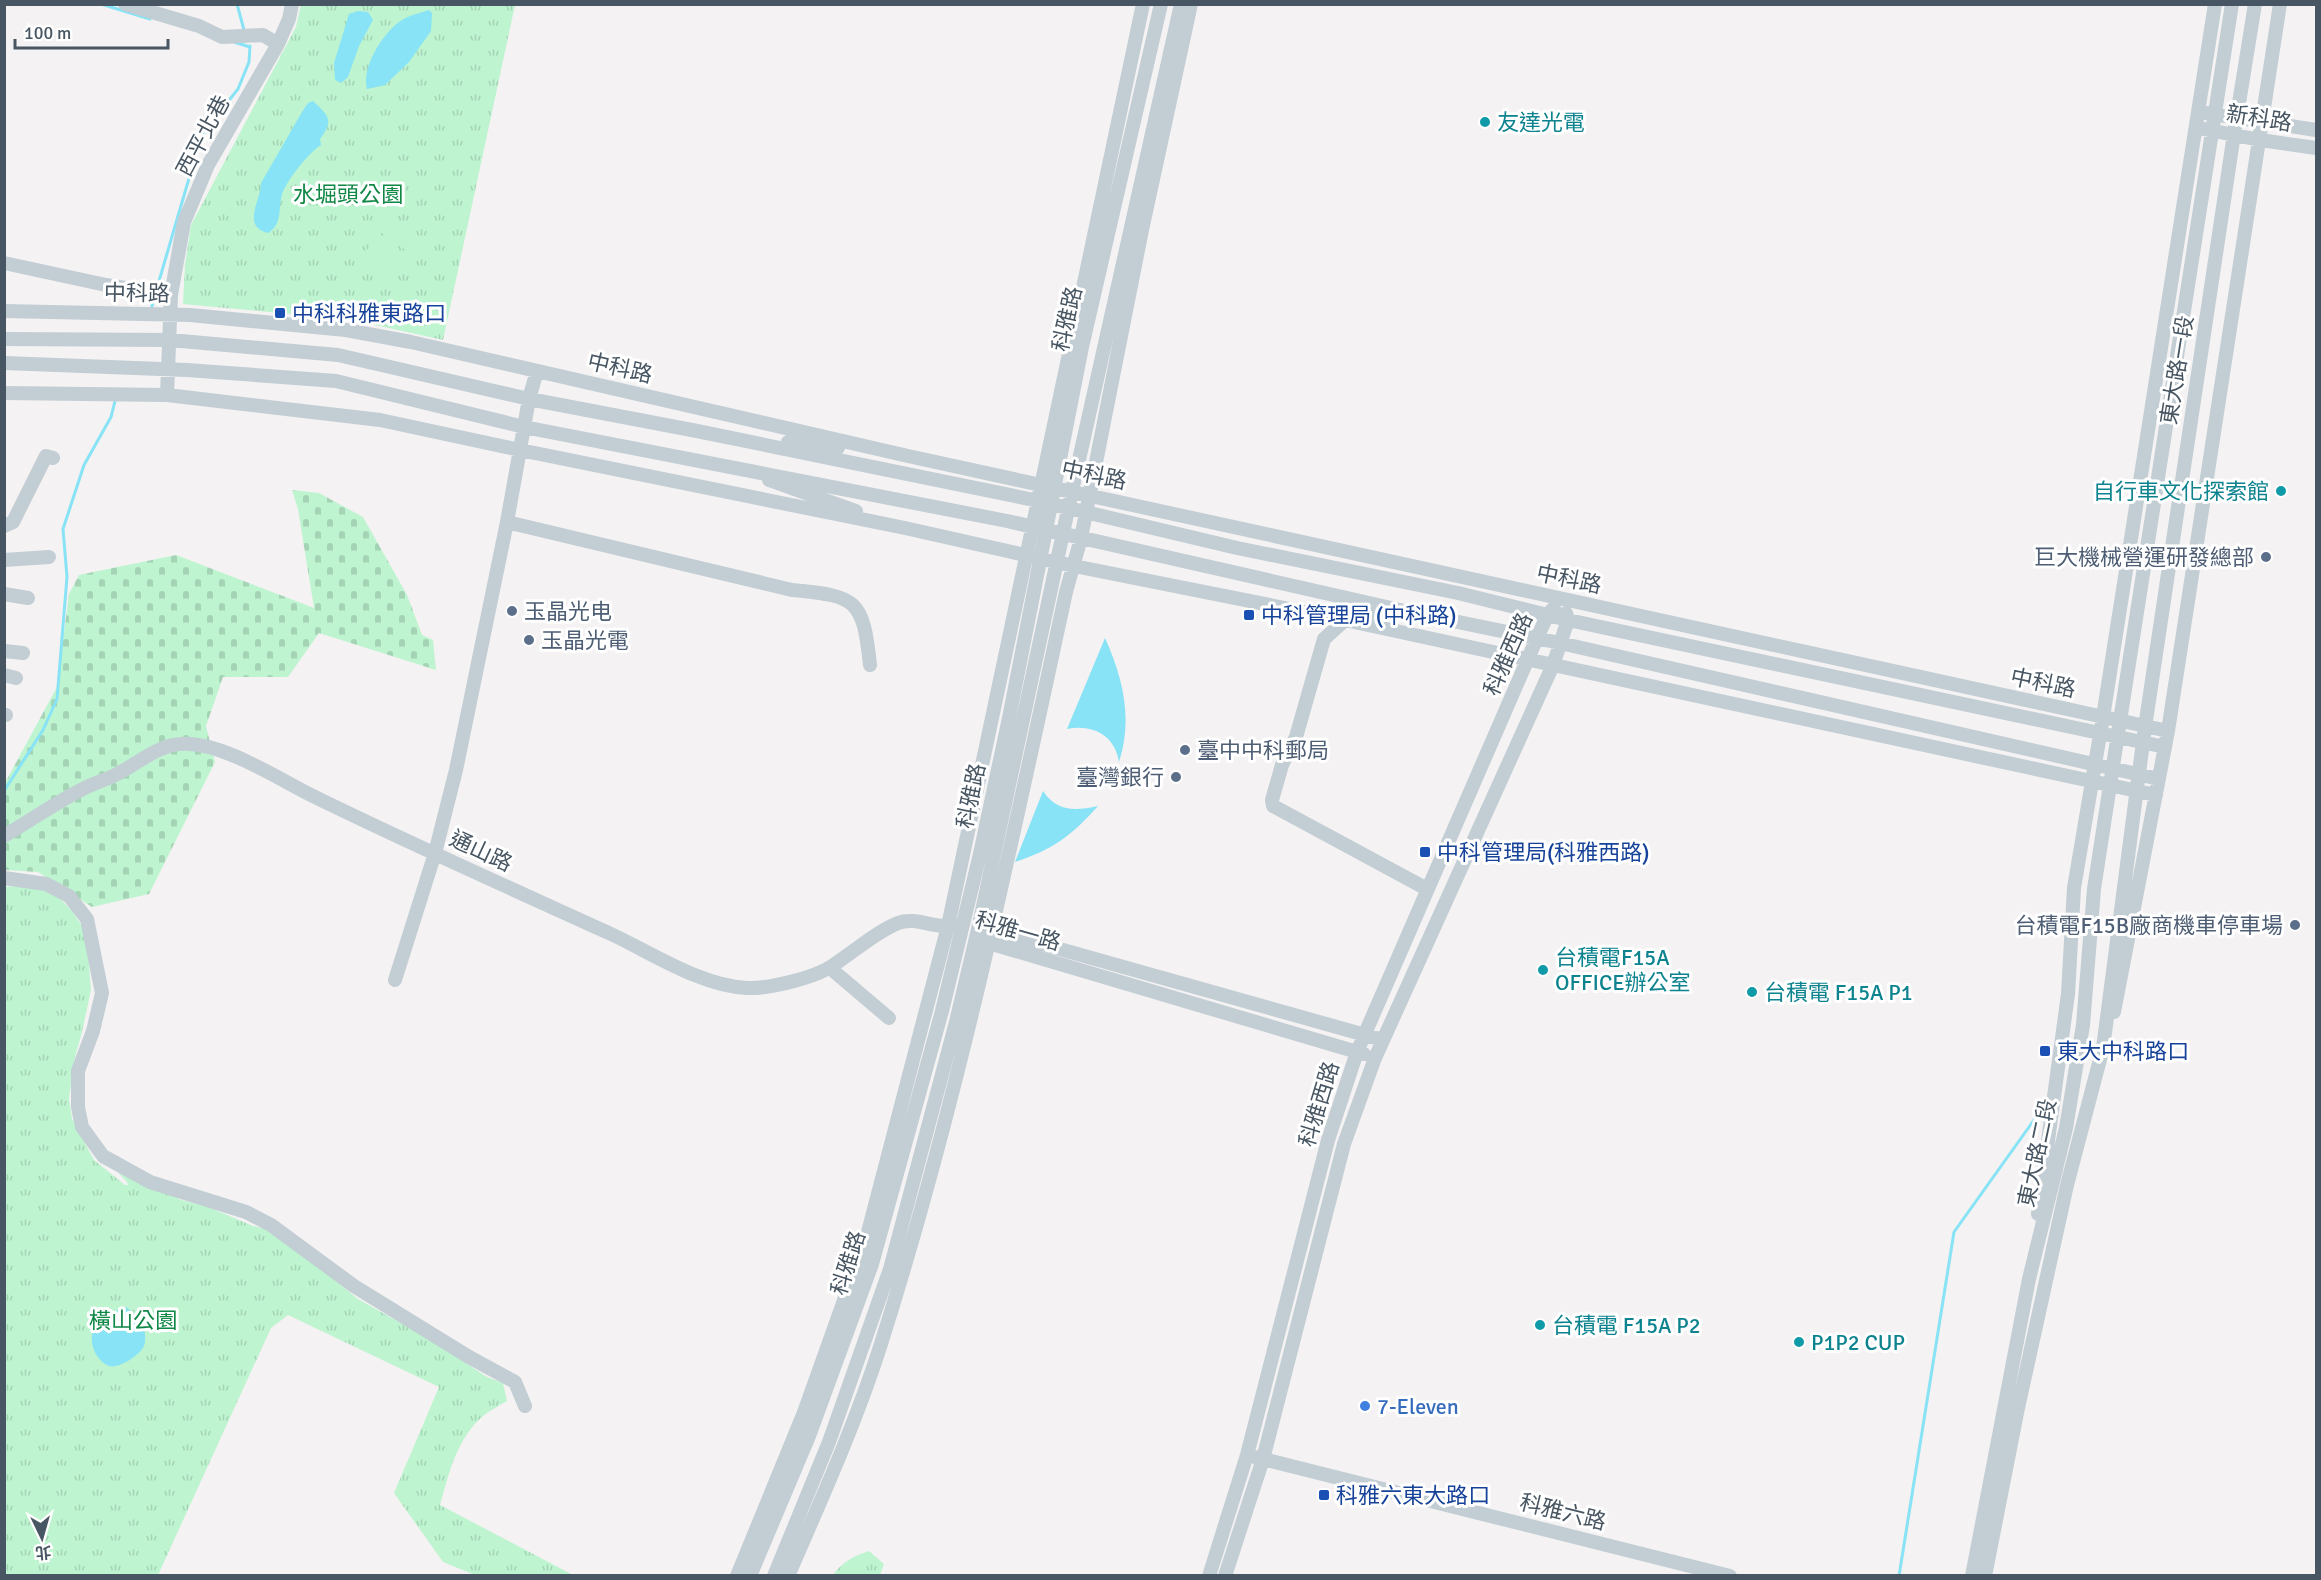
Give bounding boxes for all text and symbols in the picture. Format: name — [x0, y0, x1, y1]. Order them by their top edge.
scale bar — [15, 12, 168, 50]
text: 100 m — [24, 22, 71, 44]
street label: 西平北巷 — [170, 91, 236, 181]
street label: 新科路 — [2224, 100, 2294, 136]
place label: 友達光電 — [1497, 109, 1585, 136]
marker: 友達光電 — [1478, 115, 1492, 129]
park label: 水堀頭公園 — [293, 181, 403, 208]
street label: 中科路 — [104, 279, 170, 307]
street label: 科雅路 — [1046, 284, 1088, 354]
place label: 中科科雅東路口 — [292, 300, 446, 327]
marker: 中科科雅東路口 — [273, 306, 287, 320]
street label: 東大路一段 — [2155, 314, 2199, 426]
street label: 中科路 — [585, 347, 655, 389]
street label: 中科路 — [1059, 455, 1129, 495]
place label: 自行車文化探索館 — [2093, 478, 2269, 505]
marker: 自行車文化探索館 — [2274, 484, 2288, 498]
place label: 巨大機械營運研發總部 — [2034, 544, 2254, 571]
marker: 巨大機械營運研發總部 — [2259, 550, 2273, 564]
street label: 中科路 — [1534, 559, 1604, 599]
place label: 玉晶光电 — [524, 598, 612, 625]
place label: 中科管理局 (中科路) — [1261, 602, 1456, 629]
marker: 玉晶光电 — [505, 604, 519, 618]
marker: 中科管理局 (中科路) — [1242, 608, 1256, 622]
street label: 科雅西路 — [1478, 608, 1538, 700]
place label: 玉晶光電 — [541, 627, 629, 654]
marker: 玉晶光電 — [522, 633, 536, 647]
street label: 中科路 — [2008, 663, 2078, 703]
place label: 臺中中科郵局 — [1197, 737, 1329, 764]
marker: 臺中中科郵局 — [1178, 743, 1192, 757]
street label: 科雅路 — [951, 761, 991, 831]
place label: 臺灣銀行 — [1076, 764, 1164, 791]
marker: 臺灣銀行 — [1169, 770, 1183, 784]
street label: 通山路 — [445, 825, 517, 877]
place label: 中科管理局(科雅西路) — [1437, 839, 1650, 866]
marker: 中科管理局(科雅西路) — [1418, 845, 1432, 859]
street label: 科雅一路 — [972, 906, 1064, 956]
place label: 台積電F15B廠商機車停車場 — [2014, 912, 2283, 939]
marker: 台積電F15B廠商機車停車場 — [2288, 918, 2302, 932]
place label: 台積電F15A OFFICE辦公室 — [1555, 944, 1691, 996]
marker: 台積電F15A OFFICE辦公室 — [1536, 963, 1550, 977]
place label: 台積電 F15A P1 — [1764, 979, 1913, 1006]
marker: 台積電 F15A P1 — [1745, 985, 1759, 999]
place label: 東大中科路口 — [2057, 1038, 2189, 1065]
marker: 東大中科路口 — [2038, 1044, 2052, 1058]
street label: 科雅西路 — [1293, 1058, 1345, 1150]
street label: 東大路二段 — [2012, 1096, 2062, 1210]
street label: 科雅路 — [825, 1227, 871, 1299]
park label: 橫山公園 — [89, 1307, 177, 1334]
place label: 台積電 F15A P2 — [1552, 1312, 1701, 1339]
marker: 台積電 F15A P2 — [1533, 1318, 1547, 1332]
place label: P1P2 CUP — [1811, 1329, 1905, 1356]
marker: P1P2 CUP — [1792, 1335, 1806, 1349]
place label: 7-Eleven — [1377, 1393, 1459, 1420]
marker: 7-Eleven — [1358, 1399, 1372, 1413]
place label: 科雅六東大路口 — [1336, 1482, 1490, 1509]
marker: 科雅六東大路口 — [1317, 1488, 1331, 1502]
street label: 科雅六路 — [1517, 1488, 1609, 1536]
north arrow — [12, 1508, 72, 1568]
text: 北 — [34, 1541, 52, 1563]

